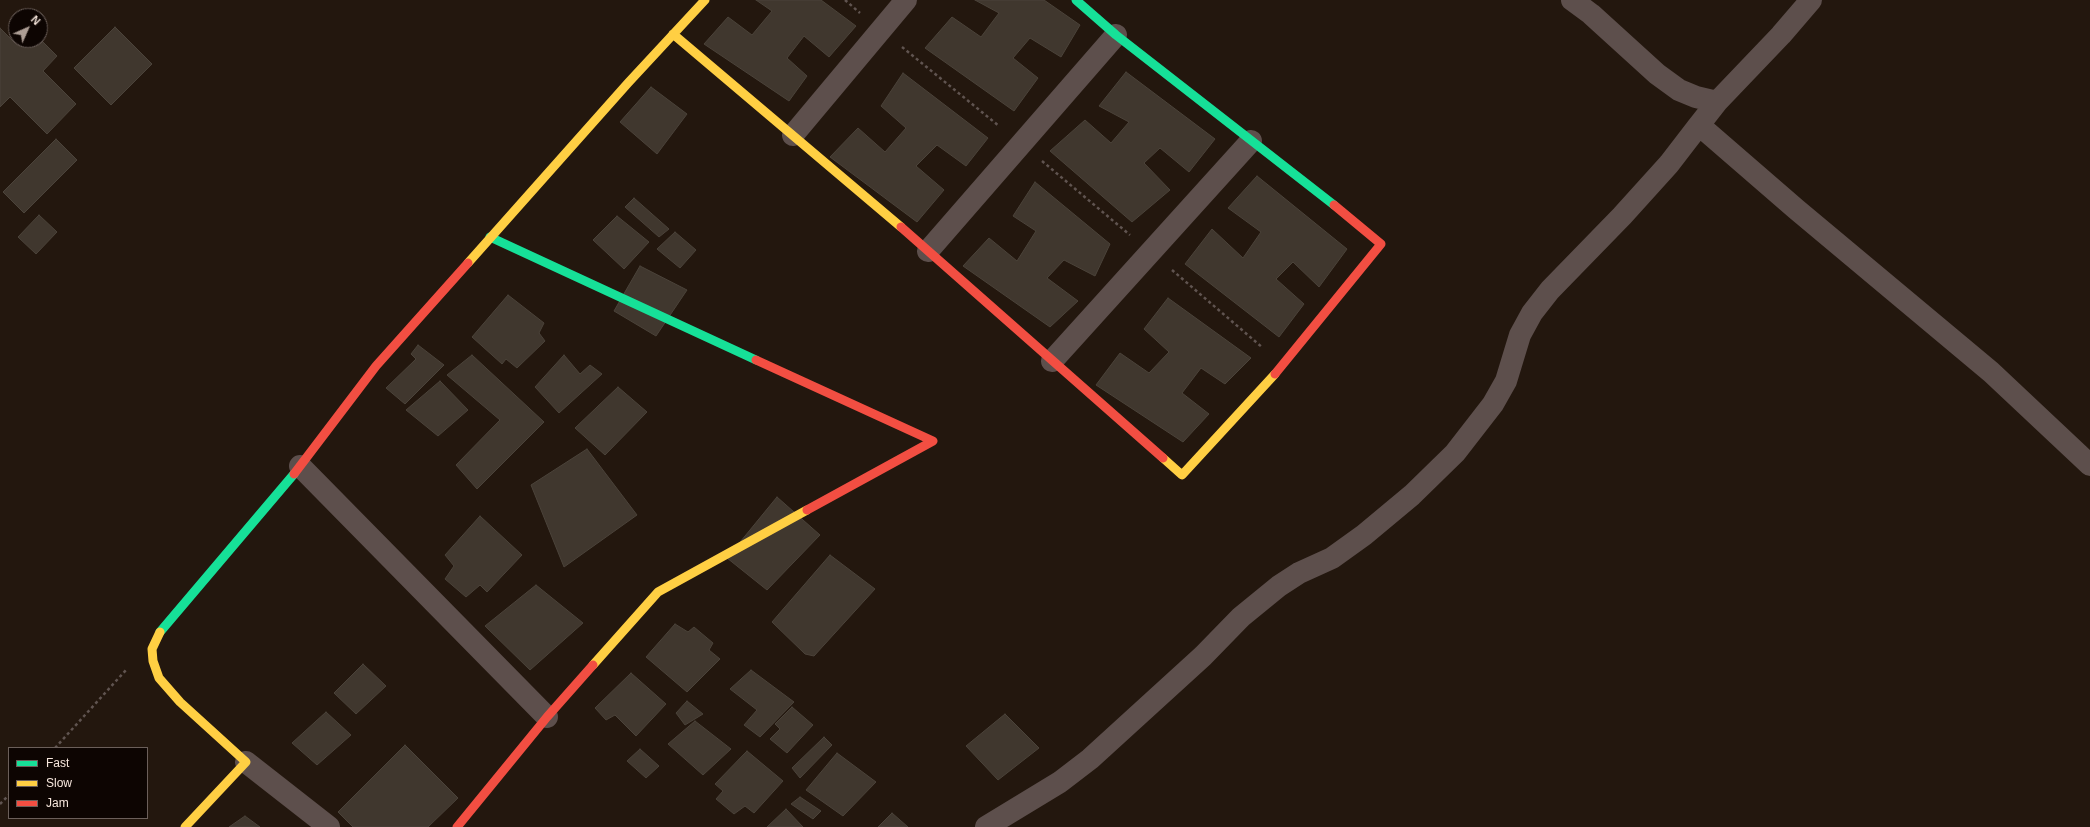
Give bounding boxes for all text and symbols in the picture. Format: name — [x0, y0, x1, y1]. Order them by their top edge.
north arrow — [8, 8, 48, 48]
text: N — [29, 13, 43, 27]
legend — [8, 747, 148, 819]
text: Fast — [46, 756, 69, 770]
text: Slow — [46, 776, 72, 790]
text: Jam — [46, 796, 69, 810]

